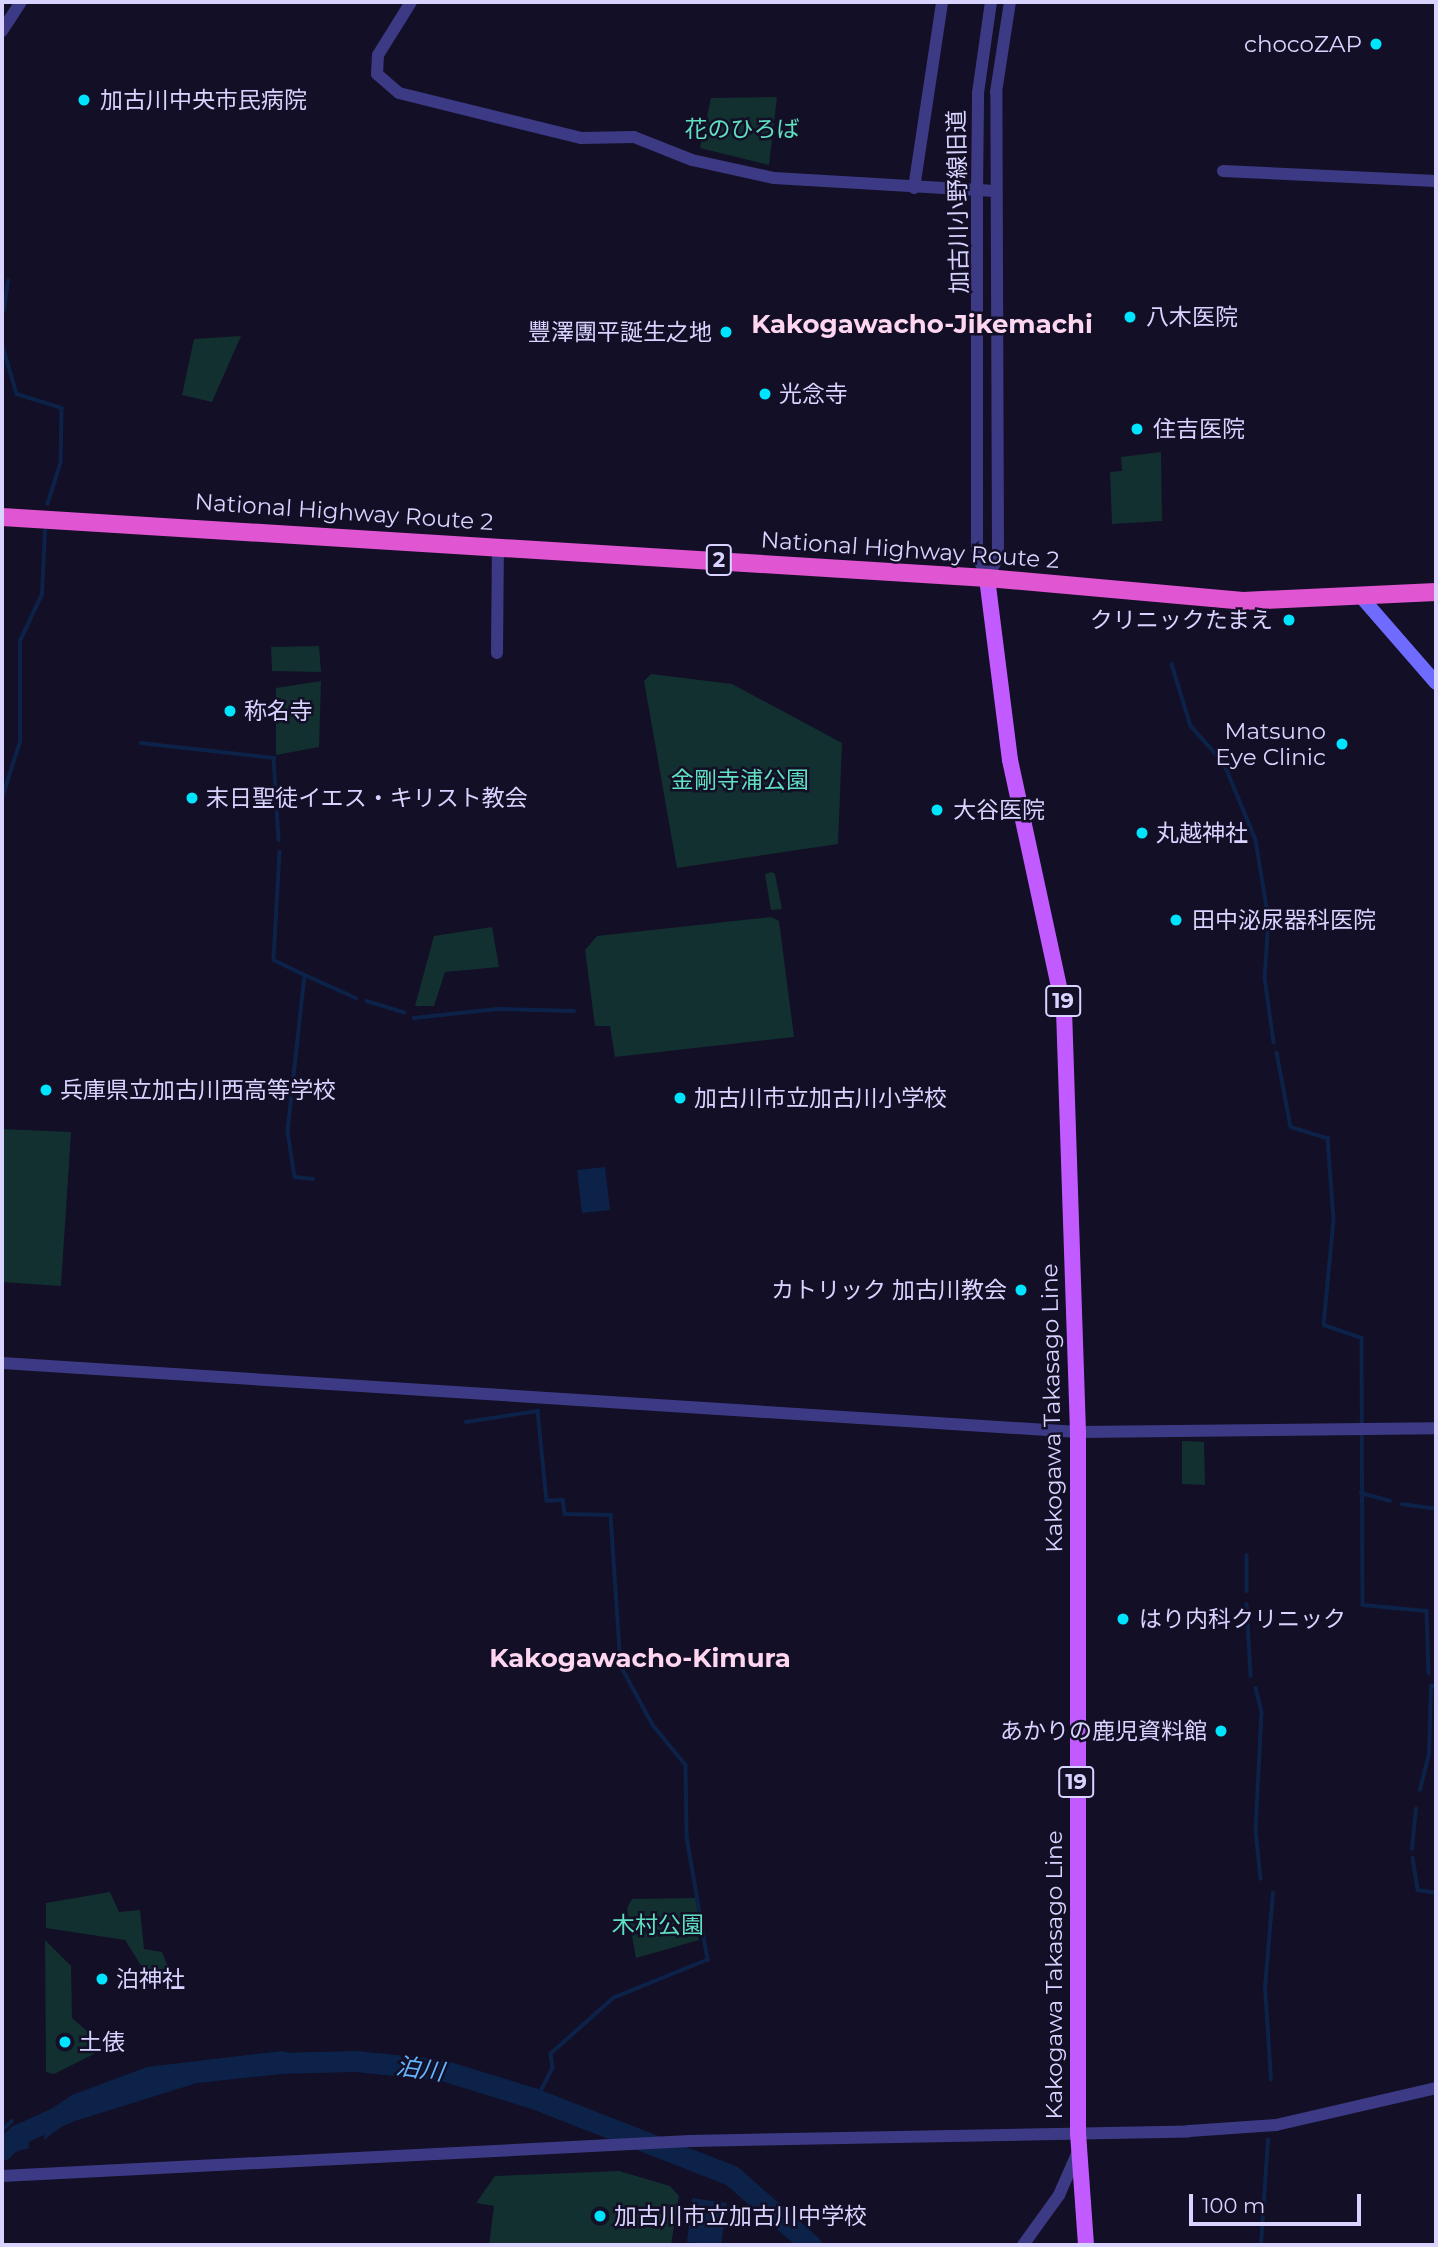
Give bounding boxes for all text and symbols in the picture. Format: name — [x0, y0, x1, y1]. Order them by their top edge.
place label: chocoZAP — [1244, 30, 1362, 58]
marker: chocoZAP — [1368, 36, 1384, 52]
place label: 加古川中央市民病院 — [100, 86, 307, 114]
marker: 加古川中央市民病院 — [74, 90, 94, 110]
street label: 加古川小野線旧道 — [943, 110, 973, 294]
park label: 花のひろば — [685, 115, 799, 143]
place label: 八木医院 — [1146, 303, 1238, 331]
marker: 八木医院 — [1120, 307, 1140, 327]
district label: Kakogawacho-Jikemachi — [751, 309, 1093, 341]
place label: 豐澤團平誕生之地 — [528, 318, 712, 346]
marker: 豐澤團平誕生之地 — [718, 324, 734, 340]
place label: 光念寺 — [779, 380, 848, 408]
marker: 光念寺 — [757, 386, 773, 402]
place label: 住吉医院 — [1153, 415, 1245, 443]
marker: 住吉医院 — [1127, 419, 1147, 439]
street label: National Highway Route 2 — [194, 488, 494, 536]
street label: National Highway Route 2 — [760, 526, 1060, 574]
road number: 2 — [705, 542, 733, 578]
place label: クリニックたまえ — [1089, 606, 1273, 634]
marker: クリニックたまえ — [1279, 610, 1299, 630]
place label: 称名寺 — [244, 697, 313, 725]
marker: 称名寺 — [222, 703, 238, 719]
place label: Matsuno Eye Clinic — [1215, 717, 1326, 771]
marker: Matsuno Eye Clinic — [1332, 734, 1352, 754]
park label: 金剛寺浦公園 — [671, 766, 809, 794]
place label: 末日聖徒イエス・キリスト教会 — [206, 784, 528, 812]
marker: 末日聖徒イエス・キリスト教会 — [184, 790, 200, 806]
place label: 大谷医院 — [953, 796, 1045, 824]
marker: 大谷医院 — [927, 800, 947, 820]
place label: 丸越神社 — [1156, 819, 1248, 847]
marker: 丸越神社 — [1134, 825, 1150, 841]
place label: 田中泌尿器科医院 — [1192, 906, 1376, 934]
marker: 田中泌尿器科医院 — [1166, 910, 1186, 930]
road number: 19 — [1044, 984, 1082, 1018]
place label: 兵庫県立加古川西高等学校 — [60, 1076, 336, 1104]
marker: 兵庫県立加古川西高等学校 — [38, 1082, 54, 1098]
place label: 加古川市立加古川小学校 — [694, 1084, 947, 1112]
marker: 加古川市立加古川小学校 — [672, 1090, 688, 1106]
street label: Kakogawa Takasago Line — [1036, 1263, 1068, 1553]
place label: カトリック 加古川教会 — [771, 1276, 1007, 1304]
marker: カトリック 加古川教会 — [1013, 1282, 1029, 1298]
place label: はり内科クリニック — [1139, 1605, 1346, 1633]
marker: はり内科クリニック — [1113, 1609, 1133, 1629]
district label: Kakogawacho-Kimura — [489, 1643, 791, 1675]
place label: あかりの鹿児資料館 — [1000, 1717, 1207, 1745]
marker: あかりの鹿児資料館 — [1213, 1723, 1229, 1739]
road number: 19 — [1057, 1764, 1095, 1800]
street label: Kakogawa Takasago Line — [1040, 1830, 1068, 2120]
park label: 木村公園 — [612, 1911, 704, 1939]
place label: 泊神社 — [116, 1965, 185, 1993]
marker: 泊神社 — [94, 1971, 110, 1987]
place label: 土俵 — [79, 2028, 125, 2056]
marker: 土俵 — [57, 2034, 73, 2050]
water label: 泊川 — [394, 2051, 446, 2087]
scale bar — [1193, 2180, 1364, 2224]
text: 100 m — [1202, 2193, 1265, 2218]
place label: 加古川市立加古川中学校 — [614, 2202, 867, 2230]
marker: 加古川市立加古川中学校 — [592, 2208, 608, 2224]

